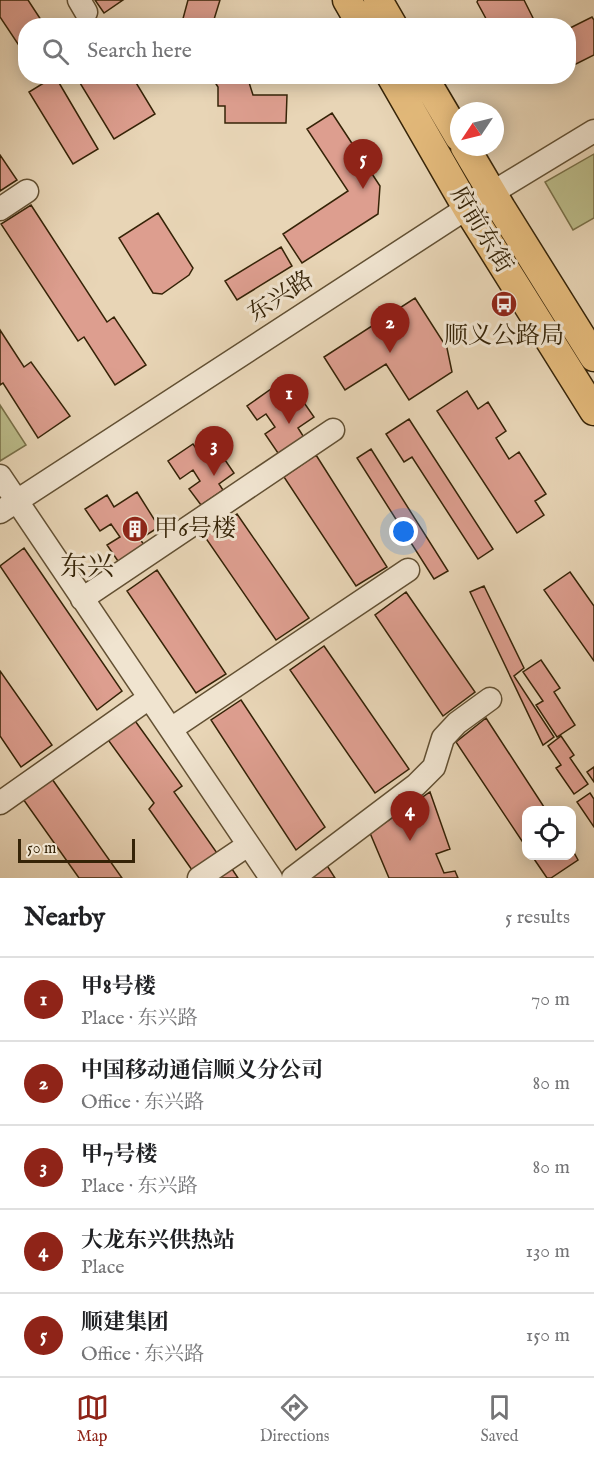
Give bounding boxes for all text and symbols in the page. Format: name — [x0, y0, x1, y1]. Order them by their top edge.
search box — [18, 18, 576, 84]
icon: search — [39, 35, 72, 68]
text: Search here — [87, 37, 192, 65]
north arrow — [450, 102, 504, 156]
pin: 5 — [344, 140, 382, 189]
street label: 府前东街 — [443, 181, 519, 279]
street label: 东兴路 — [242, 264, 320, 330]
bus stop icon: 顺义公路局 — [489, 289, 519, 319]
pin: 2 — [370, 304, 410, 353]
place label: 顺义公路局 — [444, 321, 564, 352]
pin: 1 — [270, 374, 308, 424]
pin: 3 — [194, 426, 234, 476]
building icon: 甲6号楼 — [120, 514, 150, 544]
place label: 甲6号楼 — [154, 514, 236, 545]
your location — [389, 517, 418, 546]
district label: 东兴 — [60, 551, 114, 585]
pin: 4 — [390, 792, 430, 841]
map controls — [522, 806, 576, 860]
button: locate — [522, 806, 576, 860]
scale bar — [18, 836, 135, 864]
text: 50 m — [27, 839, 56, 859]
text: Nearby — [24, 901, 105, 934]
text: 5 results — [505, 905, 570, 930]
text: 甲8号楼 — [81, 973, 156, 1001]
text: 1 — [40, 987, 47, 1012]
text: 70 m — [531, 987, 570, 1012]
text: Place · 东兴路 — [81, 1006, 198, 1031]
text: 中国移动通信顺义分公司 — [81, 1057, 323, 1085]
text: 2 — [39, 1071, 48, 1096]
text: 80 m — [533, 1071, 570, 1096]
text: Office · 东兴路 — [81, 1090, 204, 1115]
text: 甲7号楼 — [81, 1141, 157, 1169]
text: 3 — [40, 1155, 47, 1180]
text: 80 m — [533, 1155, 570, 1180]
text: Place · 东兴路 — [81, 1174, 198, 1199]
text: 大龙东兴供热站 — [81, 1227, 235, 1255]
text: 4 — [39, 1239, 48, 1264]
text: 130 m — [525, 1239, 570, 1264]
text: Place — [81, 1255, 124, 1280]
text: 顺建集团 — [81, 1309, 169, 1337]
text: 5 — [40, 1323, 47, 1348]
text: 150 m — [526, 1323, 570, 1348]
text: Office · 东兴路 — [81, 1342, 204, 1367]
tab: Map — [76, 1391, 109, 1447]
tab: Directions — [260, 1391, 329, 1447]
tab: Saved — [481, 1391, 518, 1447]

